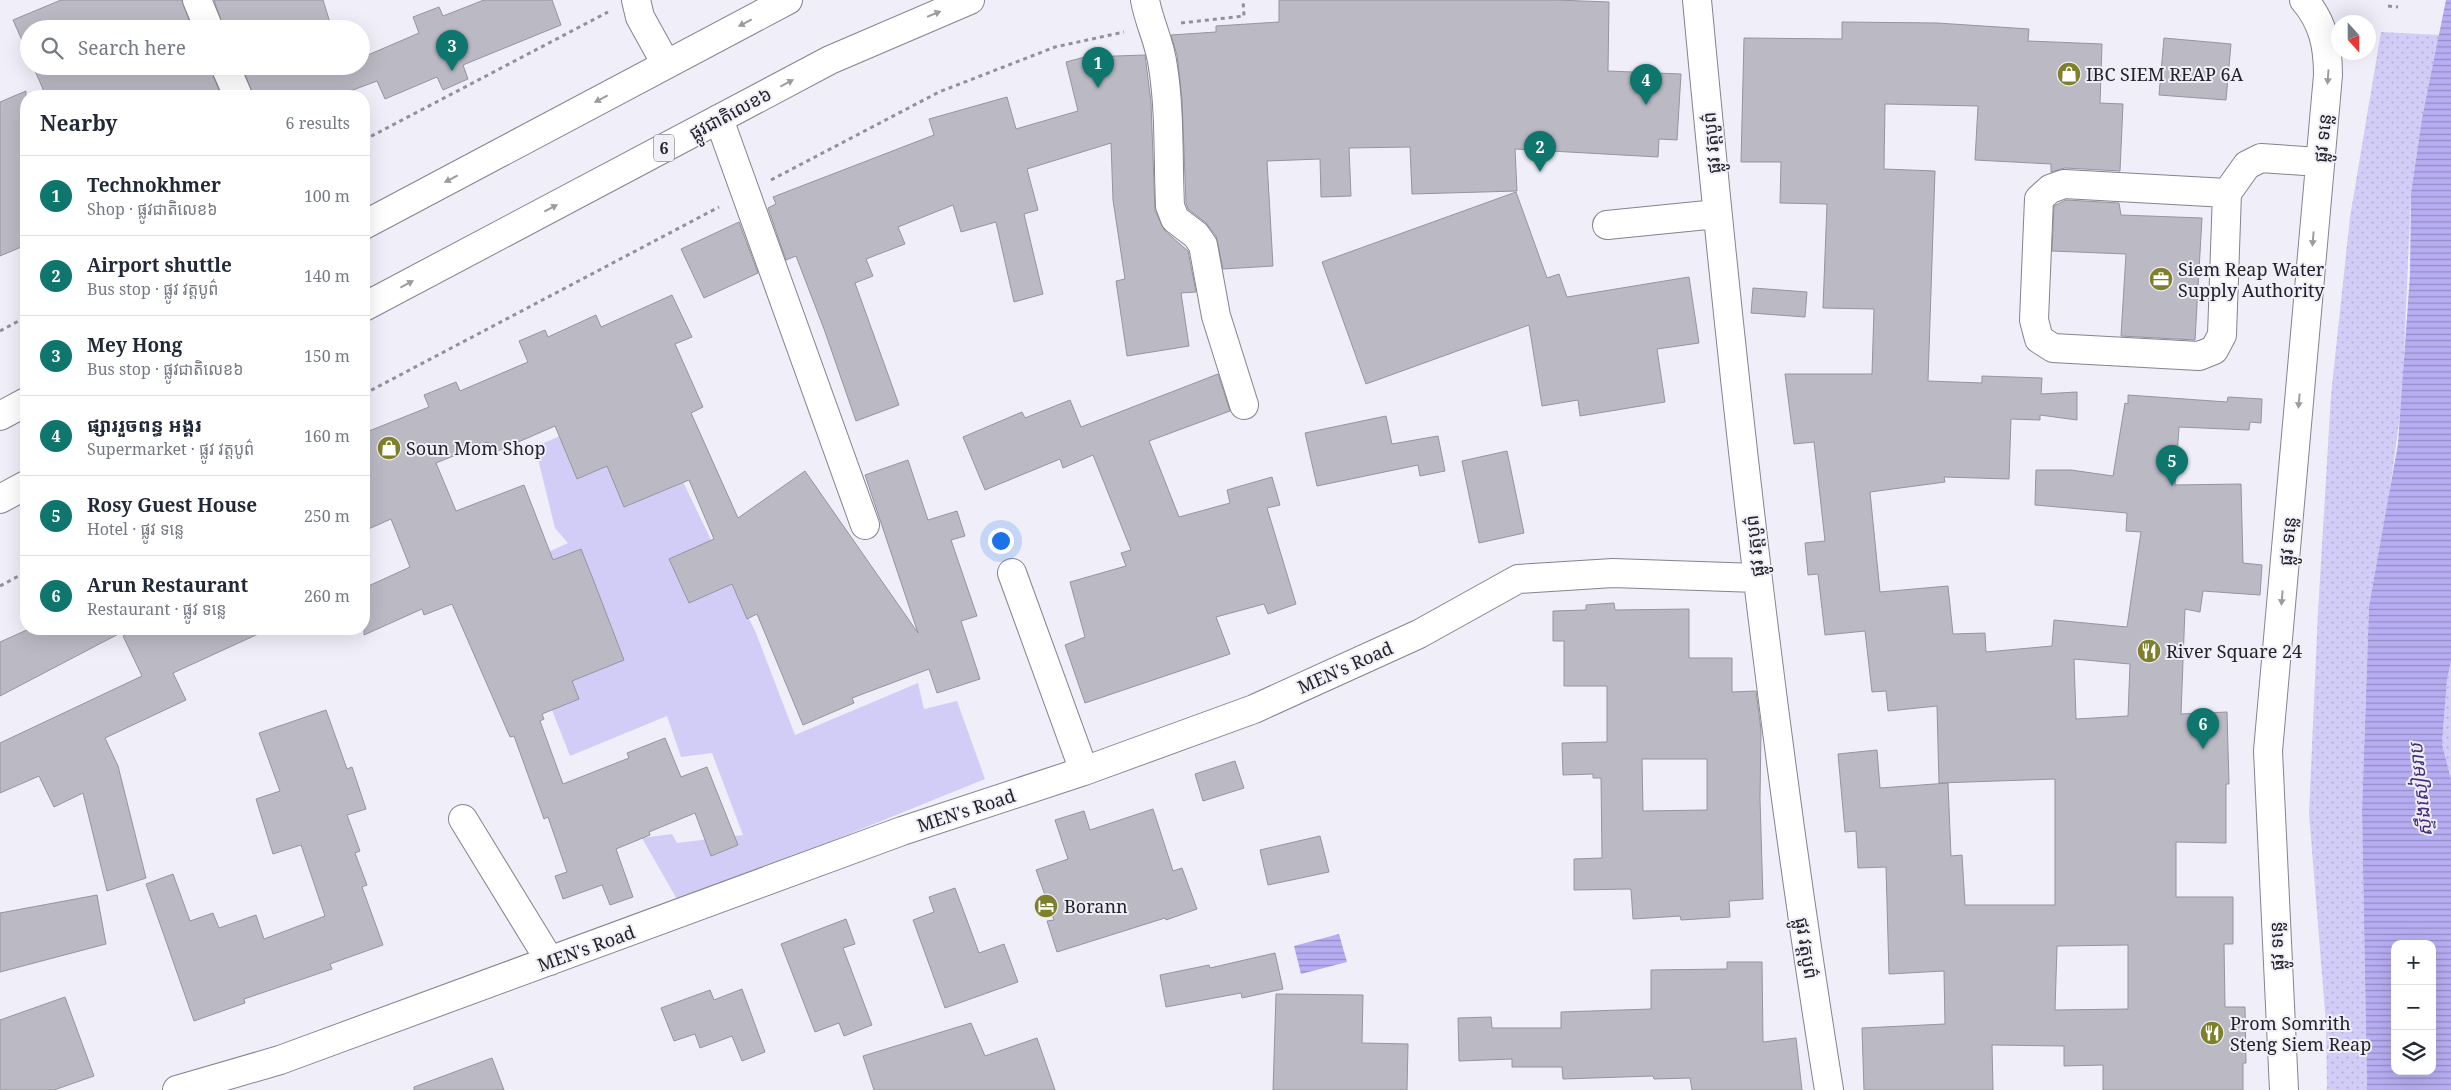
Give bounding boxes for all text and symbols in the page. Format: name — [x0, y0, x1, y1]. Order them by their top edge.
one-way arrow — [927, 10, 942, 18]
north arrow — [2331, 15, 2376, 60]
one-way arrow — [737, 19, 752, 27]
search box — [20, 20, 370, 75]
pin: 3 — [436, 30, 468, 71]
icon: search — [38, 34, 66, 62]
text: Search here — [78, 35, 186, 61]
pin: 1 — [1082, 47, 1114, 88]
shop icon: IBC SIEM REAP 6A — [2056, 61, 2082, 87]
place label: IBC SIEM REAP 6A — [2086, 62, 2244, 86]
pin: 4 — [1630, 64, 1662, 105]
one-way arrow — [2323, 70, 2331, 86]
one-way arrow — [780, 79, 794, 87]
street label: ផ្លូវជាតិលេខ៦ — [685, 81, 778, 149]
one-way arrow — [594, 95, 608, 103]
text: Nearby — [40, 109, 118, 137]
street label: ផ្លូវ វត្តបូព៌ — [1696, 111, 1731, 175]
text: 6 results — [286, 112, 350, 134]
street label: ផ្លូវ ទន្លេ — [2307, 112, 2342, 164]
pin: 2 — [1524, 131, 1556, 172]
road number: 6 — [654, 134, 674, 162]
text: Technokhmer — [87, 172, 221, 198]
one-way arrow — [444, 174, 457, 183]
text: 1 — [51, 185, 61, 207]
text: 100 m — [304, 185, 350, 207]
text: Shop · ផ្លូវជាតិលេខ៦ — [87, 198, 217, 220]
one-way arrow — [543, 204, 558, 212]
one-way arrow — [2308, 231, 2316, 247]
text: Airport shuttle — [87, 252, 232, 278]
place label: Siem Reap Water Supply Authority — [2178, 257, 2325, 302]
text: 2 — [51, 265, 61, 287]
text: 140 m — [304, 265, 350, 287]
office icon: Siem Reap Water Supply Authority — [2148, 266, 2174, 292]
text: Bus stop · ផ្លូវ វត្តបូព៌ — [87, 278, 218, 300]
one-way arrow — [400, 280, 414, 288]
text: Mey Hong — [87, 332, 182, 358]
text: 3 — [51, 345, 61, 367]
text: 150 m — [304, 345, 350, 367]
text: Bus stop · ផ្លូវជាតិលេខ៦ — [87, 358, 243, 380]
one-way arrow — [2294, 393, 2302, 409]
text: ផ្សាររួចពន្ធ អង្គរ — [87, 412, 202, 438]
text: 4 — [51, 425, 61, 447]
text: 160 m — [304, 425, 350, 447]
shop icon: Soun Mom Shop — [376, 435, 402, 461]
place label: Soun Mom Shop — [406, 436, 546, 460]
text: Supermarket · ផ្លូវ វត្តបូព៌ — [87, 438, 254, 460]
pin: 5 — [2156, 445, 2188, 486]
text: Rosy Guest House — [87, 492, 257, 518]
text: 5 — [51, 505, 61, 527]
text: 250 m — [304, 505, 350, 527]
street label: ផ្លូវ វត្តបូព៌ — [1739, 513, 1774, 578]
street label: ផ្លូវ ទន្លេ — [2273, 515, 2306, 567]
text: Hotel · ផ្លូវ ទន្លេ — [87, 518, 184, 540]
your location — [988, 528, 1014, 554]
text: Arun Restaurant — [87, 572, 248, 598]
text: 6 — [51, 585, 61, 607]
text: 260 m — [304, 585, 350, 607]
one-way arrow — [2277, 590, 2285, 606]
text: Restaurant · ផ្លូវ ទន្លេ — [87, 598, 226, 620]
street label: MEN's Road — [1294, 635, 1396, 699]
restaurant icon: River Square 24 — [2136, 638, 2162, 664]
place label: River Square 24 — [2166, 639, 2302, 663]
pin: 6 — [2187, 708, 2219, 749]
water label: ស្ទឹងសៀមរាប — [2402, 740, 2438, 838]
street label: MEN's Road — [914, 783, 1018, 837]
hotel icon: Borann — [1033, 893, 1059, 919]
place label: Borann — [1064, 894, 1128, 918]
street label: ផ្លូវ វត្តបូព៌ — [1785, 915, 1824, 981]
street label: MEN's Road — [534, 919, 638, 977]
street label: ផ្លូវ ទន្លេ — [2263, 921, 2294, 971]
map controls — [2391, 940, 2436, 1075]
button: + — [2391, 940, 2436, 985]
button: − — [2391, 985, 2436, 1030]
place label: Prom Somrith Steng Siem Reap — [2230, 1011, 2371, 1056]
restaurant icon: Prom Somrith Steng Siem Reap — [2199, 1020, 2225, 1046]
button: layers — [2391, 1030, 2436, 1075]

